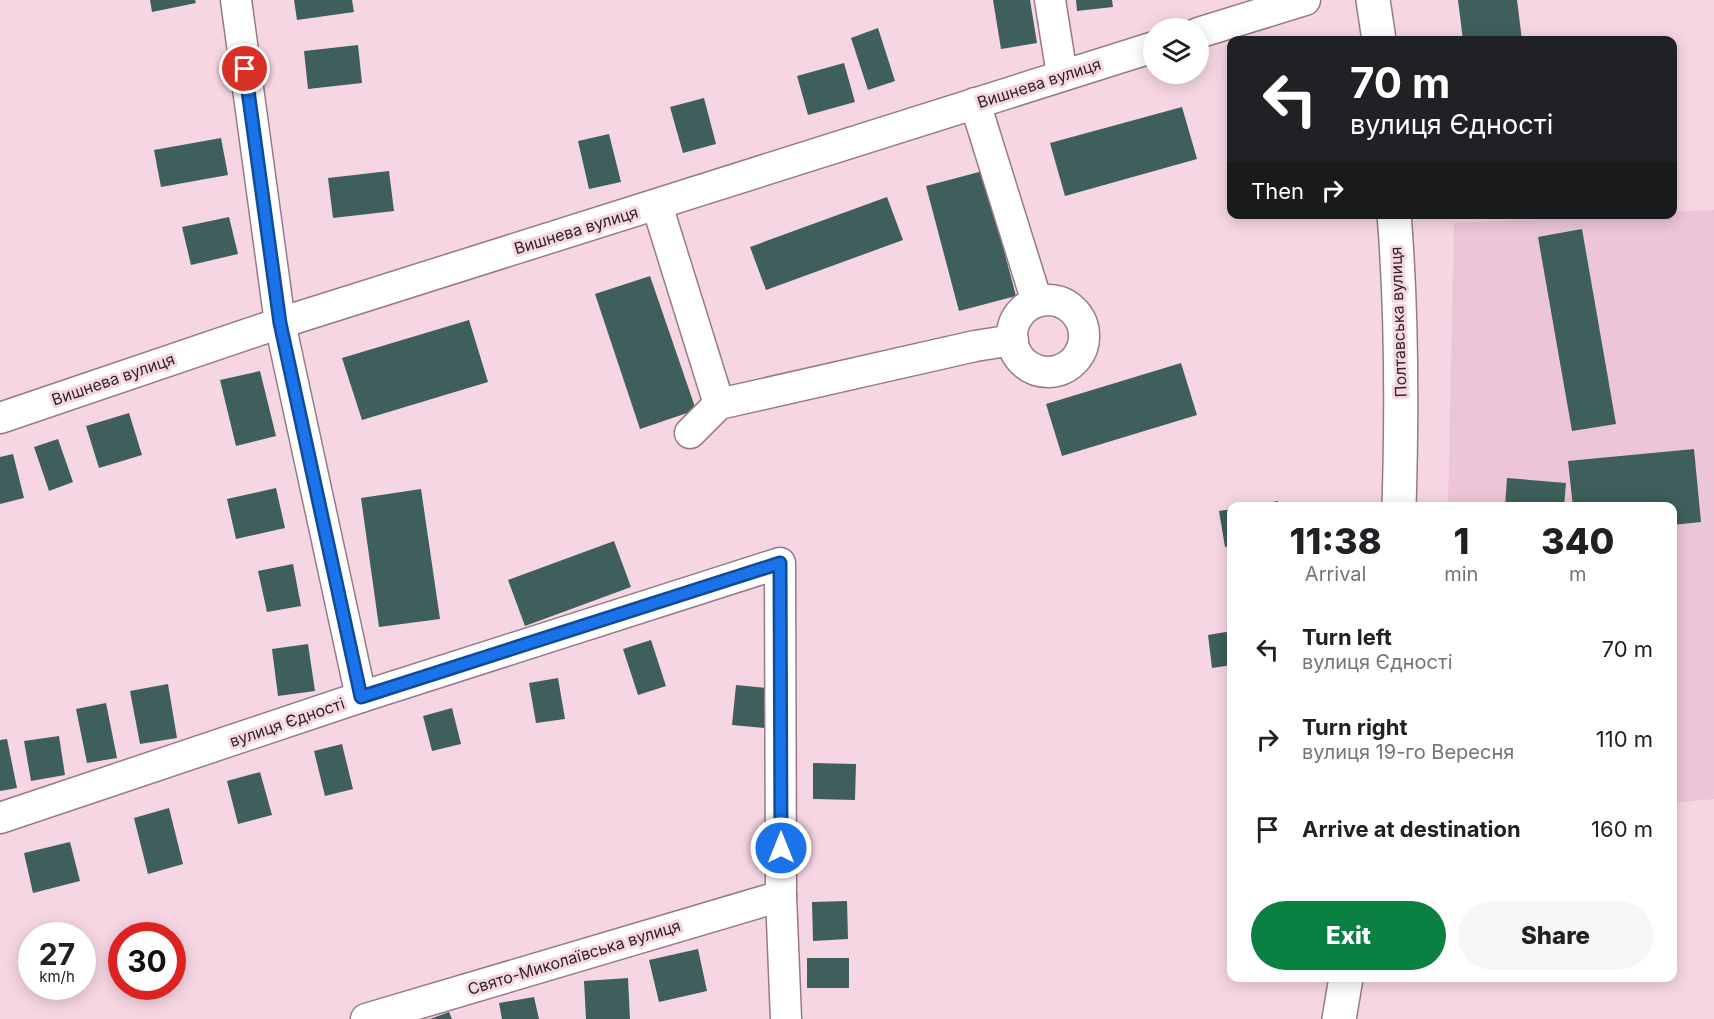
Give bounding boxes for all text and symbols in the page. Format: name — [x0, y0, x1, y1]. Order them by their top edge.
map controls — [1143, 18, 1209, 84]
button: layers — [1143, 18, 1209, 84]
pin — [219, 43, 270, 94]
icon: arrive — [228, 52, 261, 85]
street label: Вишнева вулиця — [975, 54, 1103, 112]
text: 70 m — [1350, 57, 1450, 108]
icon: left — [1251, 60, 1329, 138]
text: вулиця Єдності — [1350, 108, 1553, 141]
icon: right — [1316, 174, 1349, 207]
text: Then — [1251, 178, 1304, 204]
street label: Вишнева вулиця — [511, 202, 641, 258]
street label: Полтавська вулиця — [1385, 246, 1411, 398]
street label: Вишнева вулиця — [49, 349, 177, 409]
text: 11:38 — [1290, 519, 1382, 563]
text: 1 — [1453, 519, 1469, 563]
text: 340 — [1541, 519, 1614, 563]
text: Arrival — [1305, 562, 1366, 586]
text: min — [1444, 562, 1478, 586]
text: m — [1569, 562, 1586, 586]
text: Turn left — [1302, 624, 1392, 650]
icon: left — [1251, 633, 1284, 666]
text: 70 m — [1602, 636, 1653, 662]
text: вулиця Єдності — [1302, 650, 1453, 674]
street label: вулиця Єдності — [227, 693, 347, 751]
text: Turn right — [1302, 714, 1408, 740]
icon: right — [1251, 723, 1284, 756]
text: 110 m — [1596, 726, 1653, 752]
text: вулиця 19-го Вересня — [1302, 740, 1514, 764]
icon: arrive — [1251, 813, 1284, 846]
position arrow — [749, 816, 813, 880]
text: Arrive at destination — [1302, 816, 1521, 842]
text: 160 m — [1591, 816, 1653, 842]
button: Exit — [1251, 901, 1446, 970]
button: Share — [1458, 901, 1653, 970]
street label: Свято-Миколаївська вулиця — [465, 915, 683, 999]
speed limit sign: 30 — [108, 922, 186, 1000]
text: 27 — [39, 936, 75, 972]
text: km/h — [39, 967, 75, 986]

